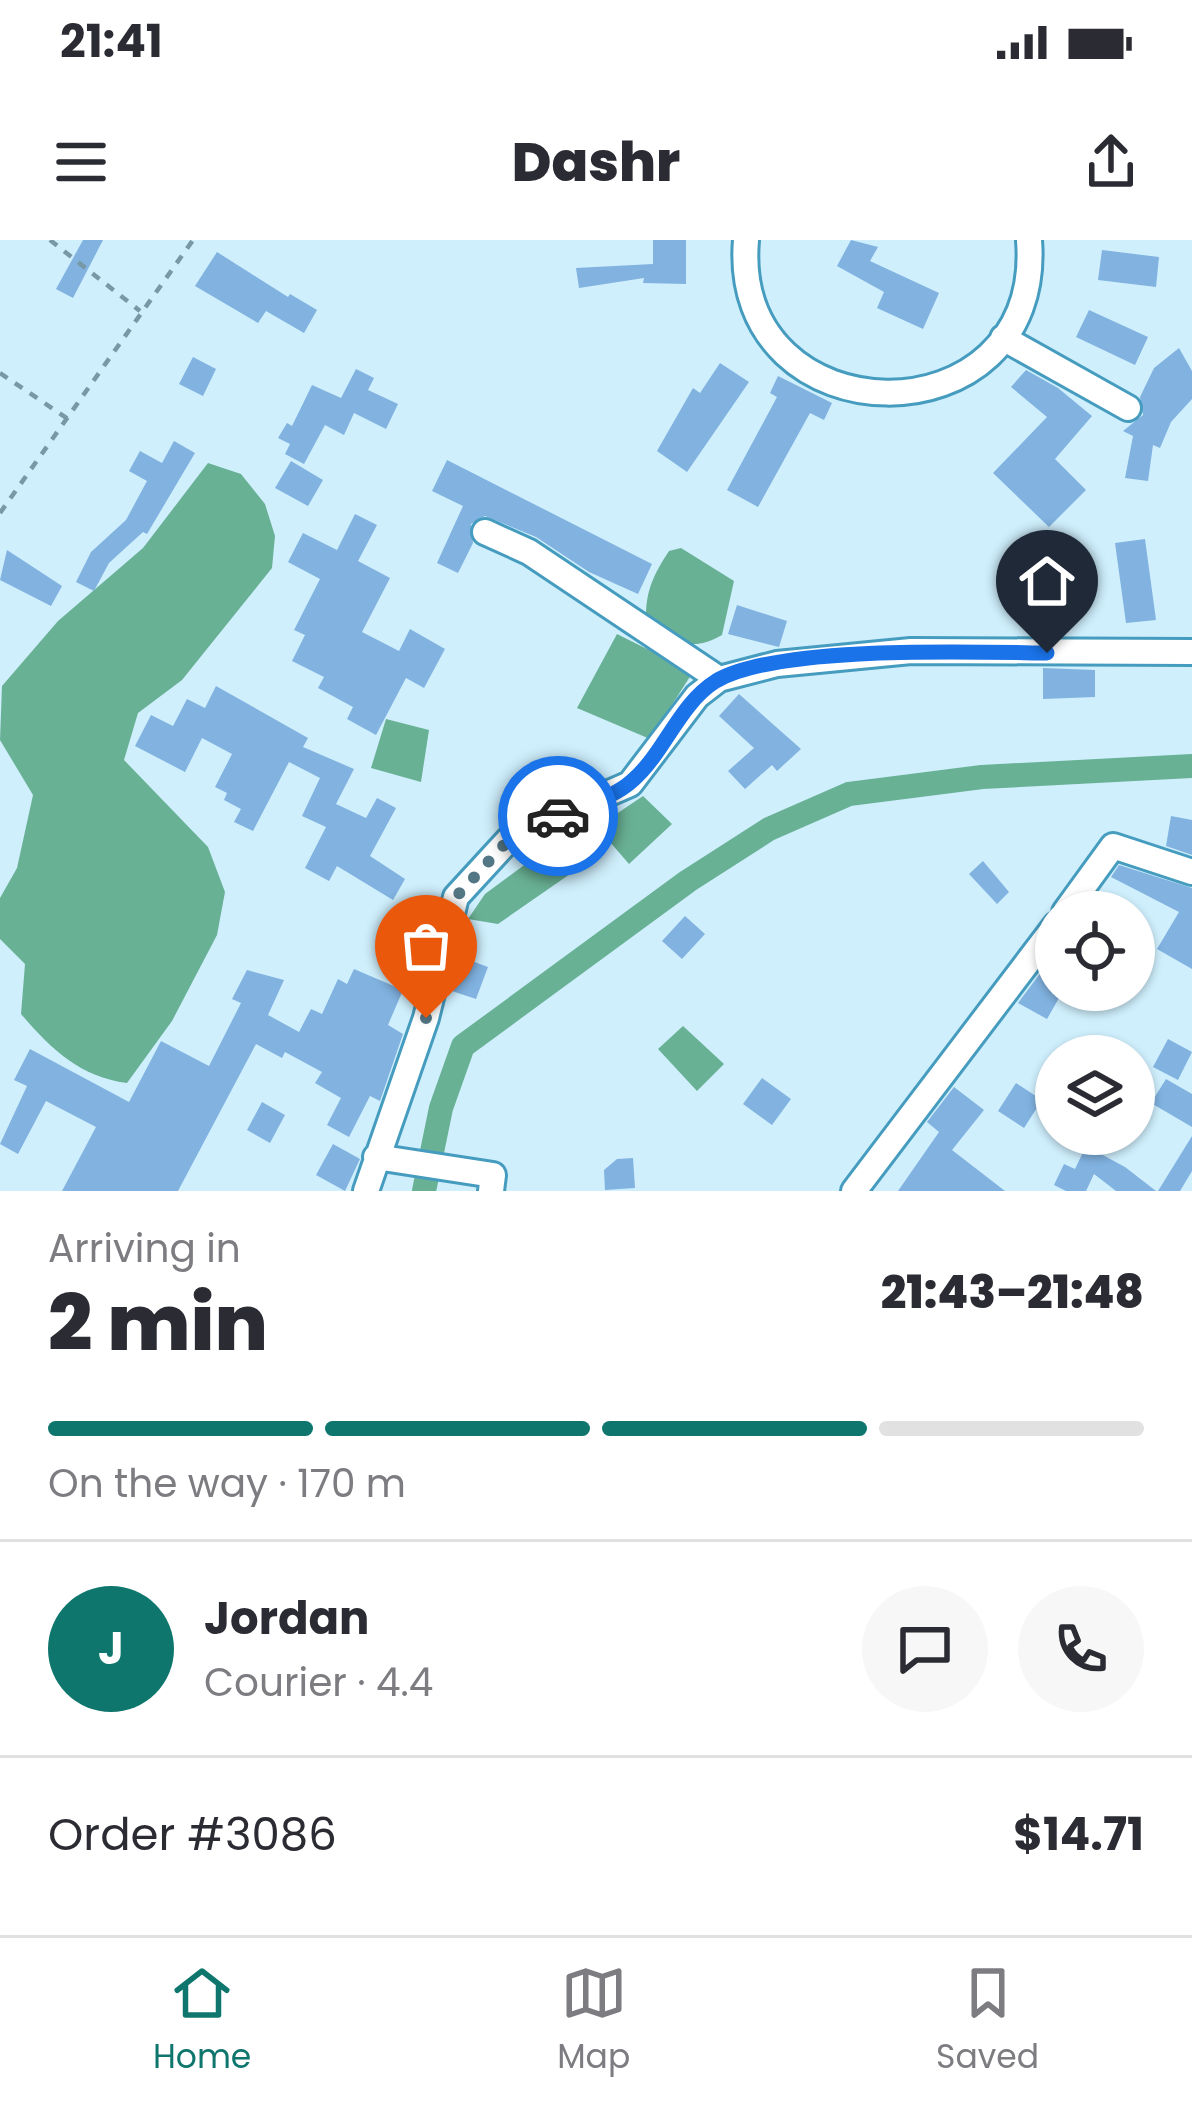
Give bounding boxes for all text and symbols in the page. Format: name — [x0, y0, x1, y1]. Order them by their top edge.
text: 21:41 — [60, 10, 163, 73]
text: Dashr — [512, 124, 680, 200]
icon: menu — [48, 129, 114, 195]
icon: share — [1078, 129, 1144, 195]
pin — [996, 530, 1098, 653]
icon: home — [1014, 548, 1080, 614]
courier — [498, 756, 618, 876]
icon: car — [525, 783, 591, 849]
map controls — [1035, 891, 1155, 1155]
button: locate — [1035, 891, 1155, 1011]
pin — [375, 895, 477, 1018]
icon: bag — [393, 913, 459, 979]
button: layers — [1035, 1035, 1155, 1155]
text: Arriving in — [48, 1221, 241, 1276]
text: 21:43–21:48 — [881, 1261, 1144, 1324]
text: 2 min — [48, 1268, 268, 1377]
text: On the way · 170 m — [48, 1456, 406, 1511]
button: chat — [862, 1586, 988, 1712]
button: phone — [1018, 1586, 1144, 1712]
text: Jordan — [204, 1587, 369, 1650]
text: J — [98, 1617, 124, 1680]
text: Courier · 4.4 — [204, 1655, 433, 1710]
text: Order #3086 — [48, 1803, 337, 1866]
text: $14.71 — [1013, 1803, 1144, 1866]
tab: Home — [153, 1960, 251, 2082]
tab: Map — [557, 1960, 630, 2082]
tab: Saved — [936, 1960, 1039, 2082]

